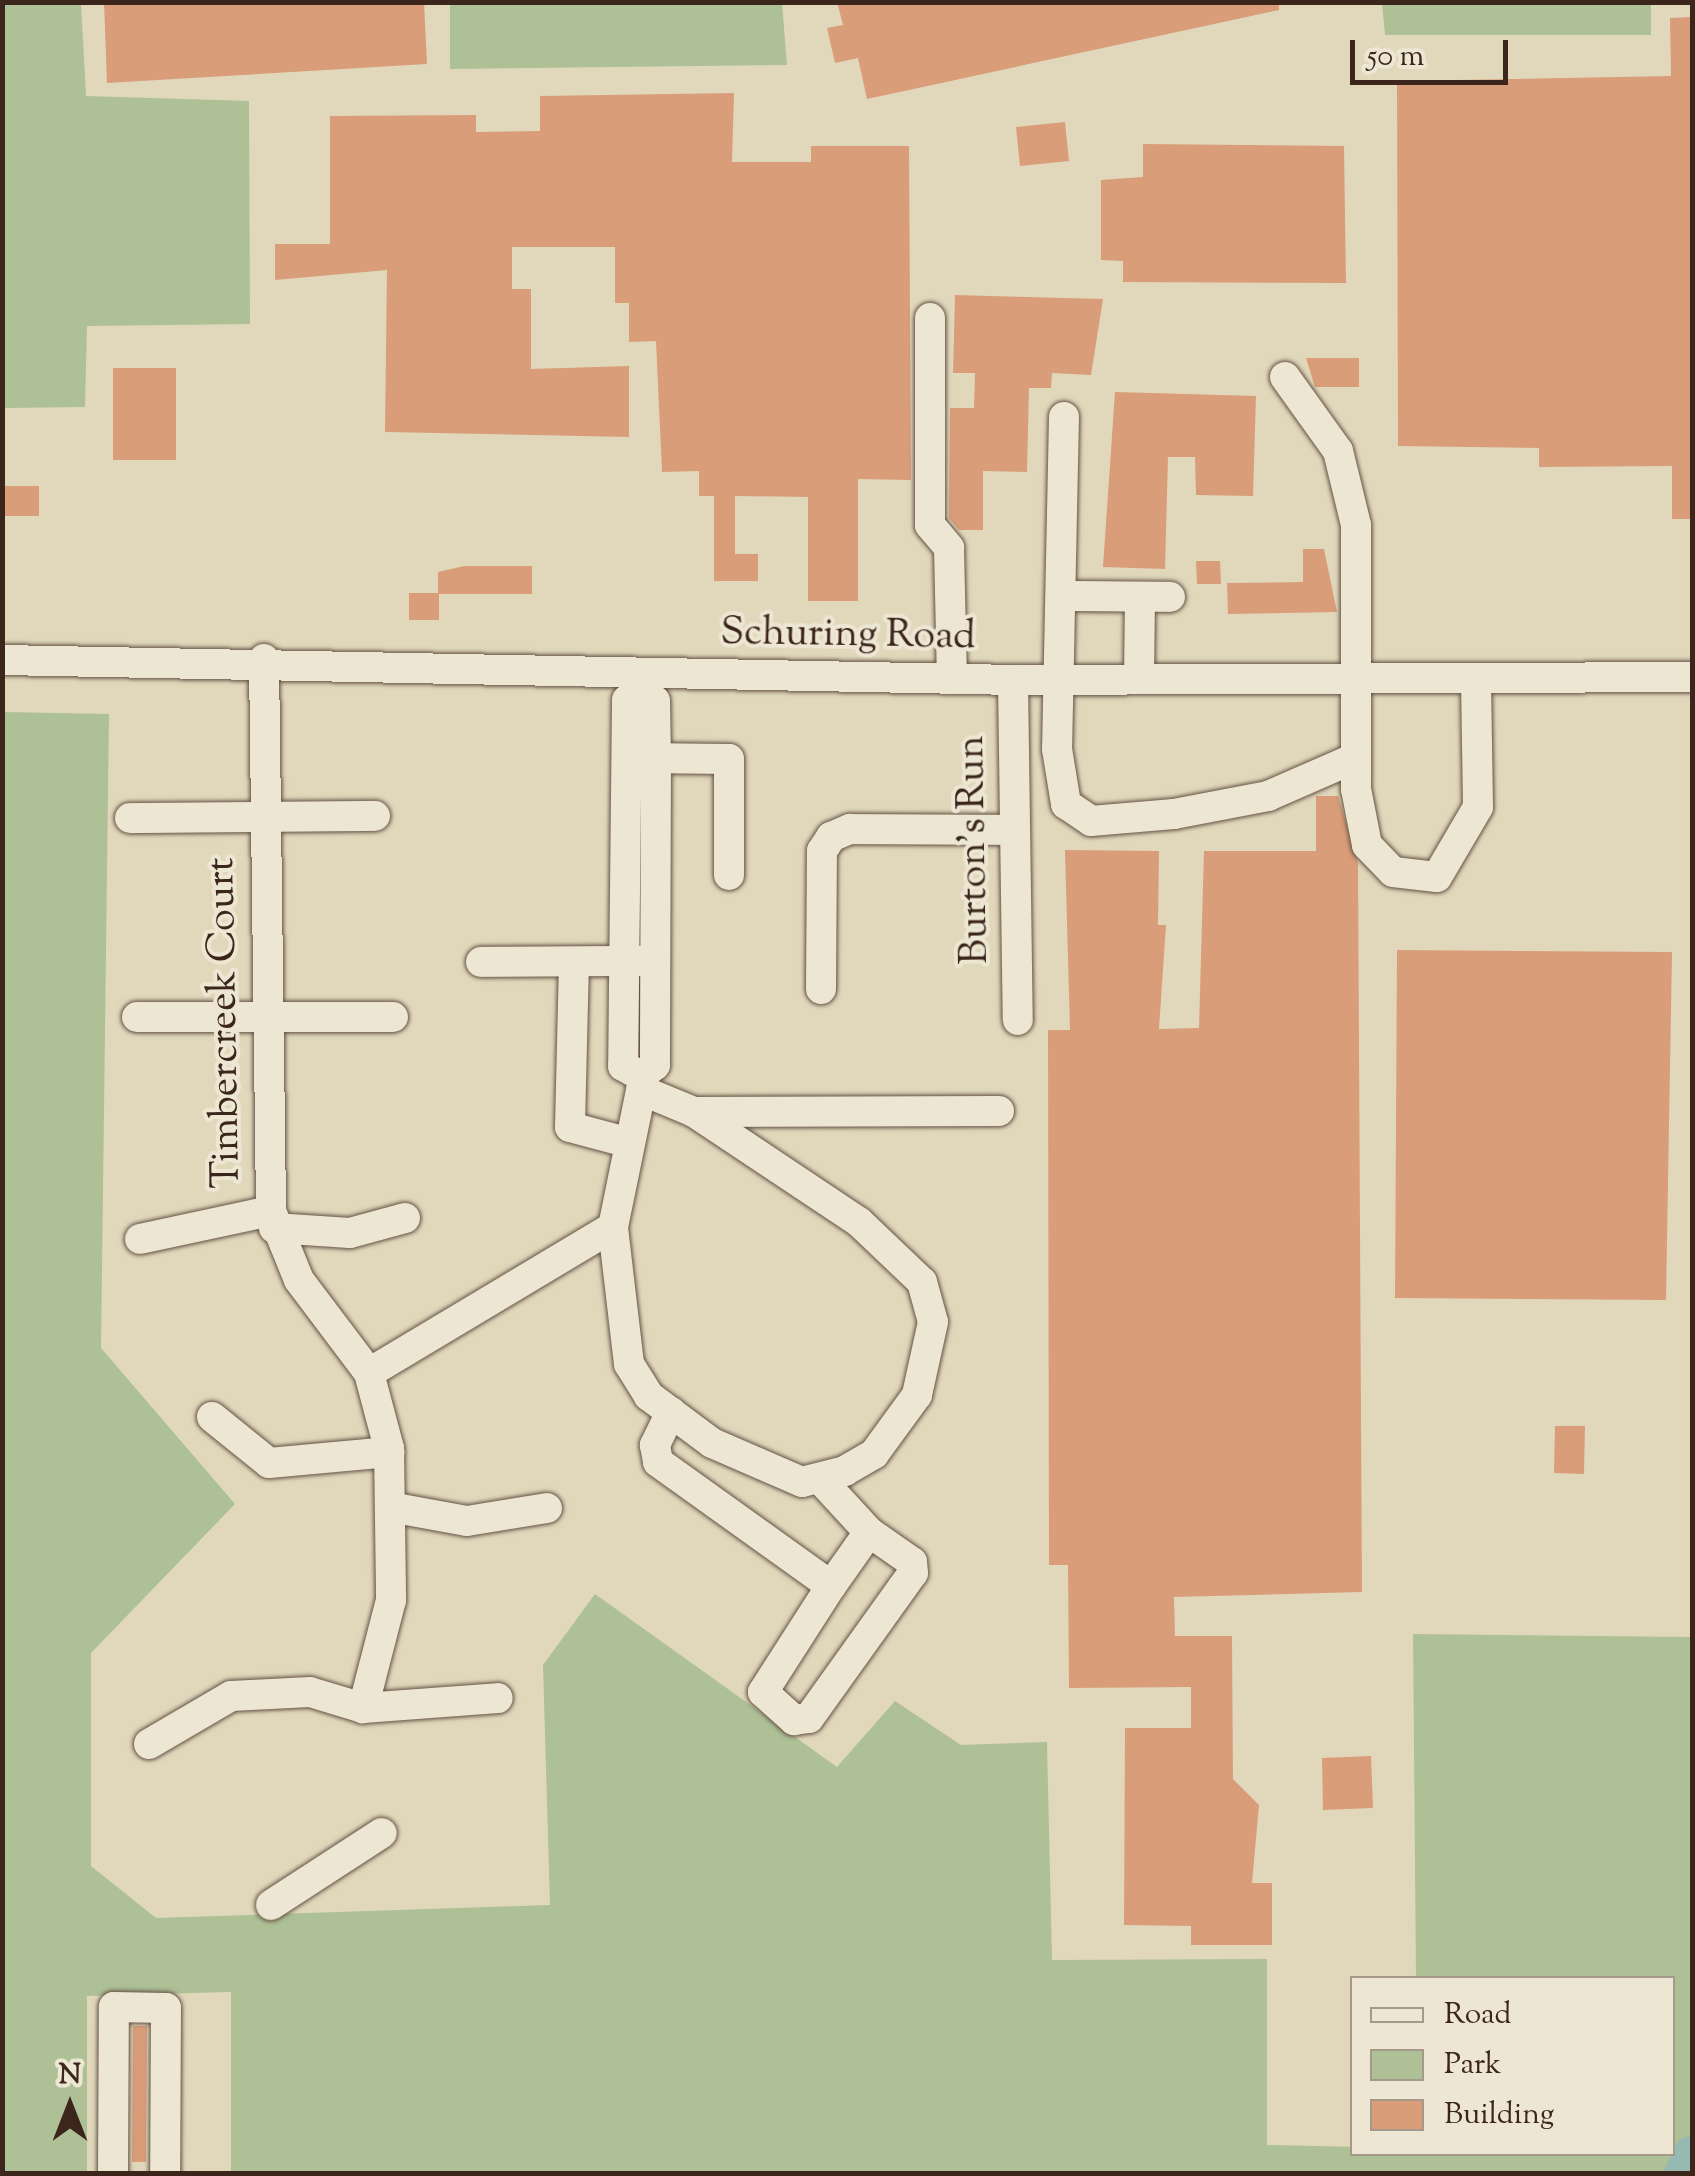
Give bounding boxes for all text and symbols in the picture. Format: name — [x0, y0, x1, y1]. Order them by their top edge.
scale bar — [1355, 20, 1512, 82]
text: 50 m — [1367, 36, 1424, 79]
street label: Schuring Road — [720, 610, 976, 662]
street label: Burton's Run — [949, 735, 1001, 965]
street label: Timbercreek Court — [199, 857, 253, 1189]
legend — [1350, 1976, 1675, 2156]
text: Road — [1444, 1994, 1511, 2037]
text: Park — [1444, 2044, 1501, 2087]
north arrow — [20, 2056, 120, 2156]
text: N — [59, 2056, 81, 2096]
text: Building — [1444, 2094, 1554, 2137]

